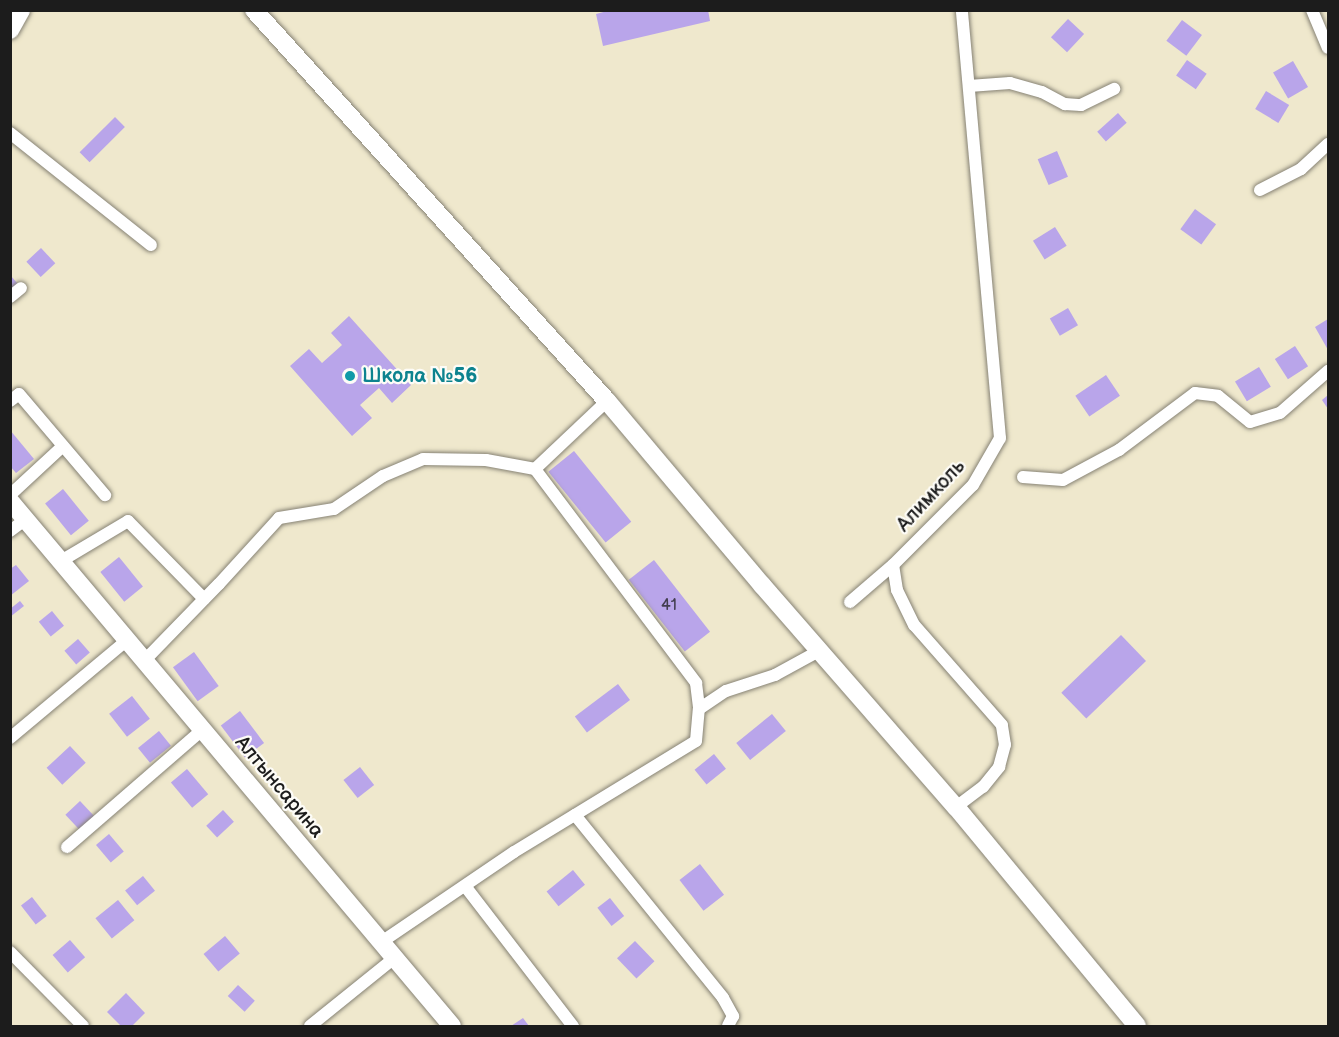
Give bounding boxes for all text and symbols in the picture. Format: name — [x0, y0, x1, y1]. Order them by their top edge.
place label: Школа №56 — [362, 364, 477, 388]
marker: Школа №56 — [343, 369, 357, 383]
street label: Алимколь — [892, 455, 970, 537]
house number: 41 — [661, 596, 677, 616]
street label: Алтынсарина — [229, 731, 329, 843]

